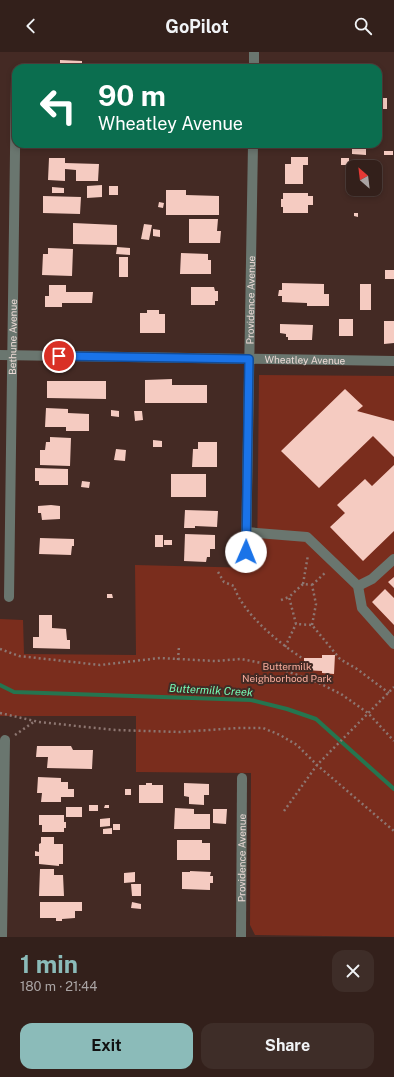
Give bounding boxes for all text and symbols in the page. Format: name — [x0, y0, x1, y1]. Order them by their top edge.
icon: back — [20, 15, 42, 37]
icon: search — [352, 15, 374, 37]
text: GoPilot — [165, 16, 229, 37]
text: 90 m — [98, 79, 166, 112]
icon: left — [32, 80, 84, 132]
text: Wheatley Avenue — [98, 113, 243, 134]
north arrow — [346, 160, 382, 196]
map controls — [346, 160, 382, 196]
street label: Providence Avenue — [244, 255, 257, 344]
street label: Bethune Avenue — [6, 299, 19, 375]
pin — [42, 339, 76, 373]
icon: arrive — [48, 345, 70, 367]
street label: Wheatley Avenue — [265, 353, 346, 366]
position arrow — [225, 531, 267, 573]
park label: Buttermilk Neighborhood Park — [242, 660, 332, 684]
water label: Buttermilk Creek — [169, 682, 253, 698]
street label: Providence Avenue — [235, 813, 248, 902]
text: 1 min — [20, 950, 78, 978]
button: close — [332, 950, 374, 992]
text: 180 m · 21:44 — [20, 979, 97, 994]
button: Exit — [20, 1023, 193, 1069]
button: Share — [201, 1023, 374, 1069]

